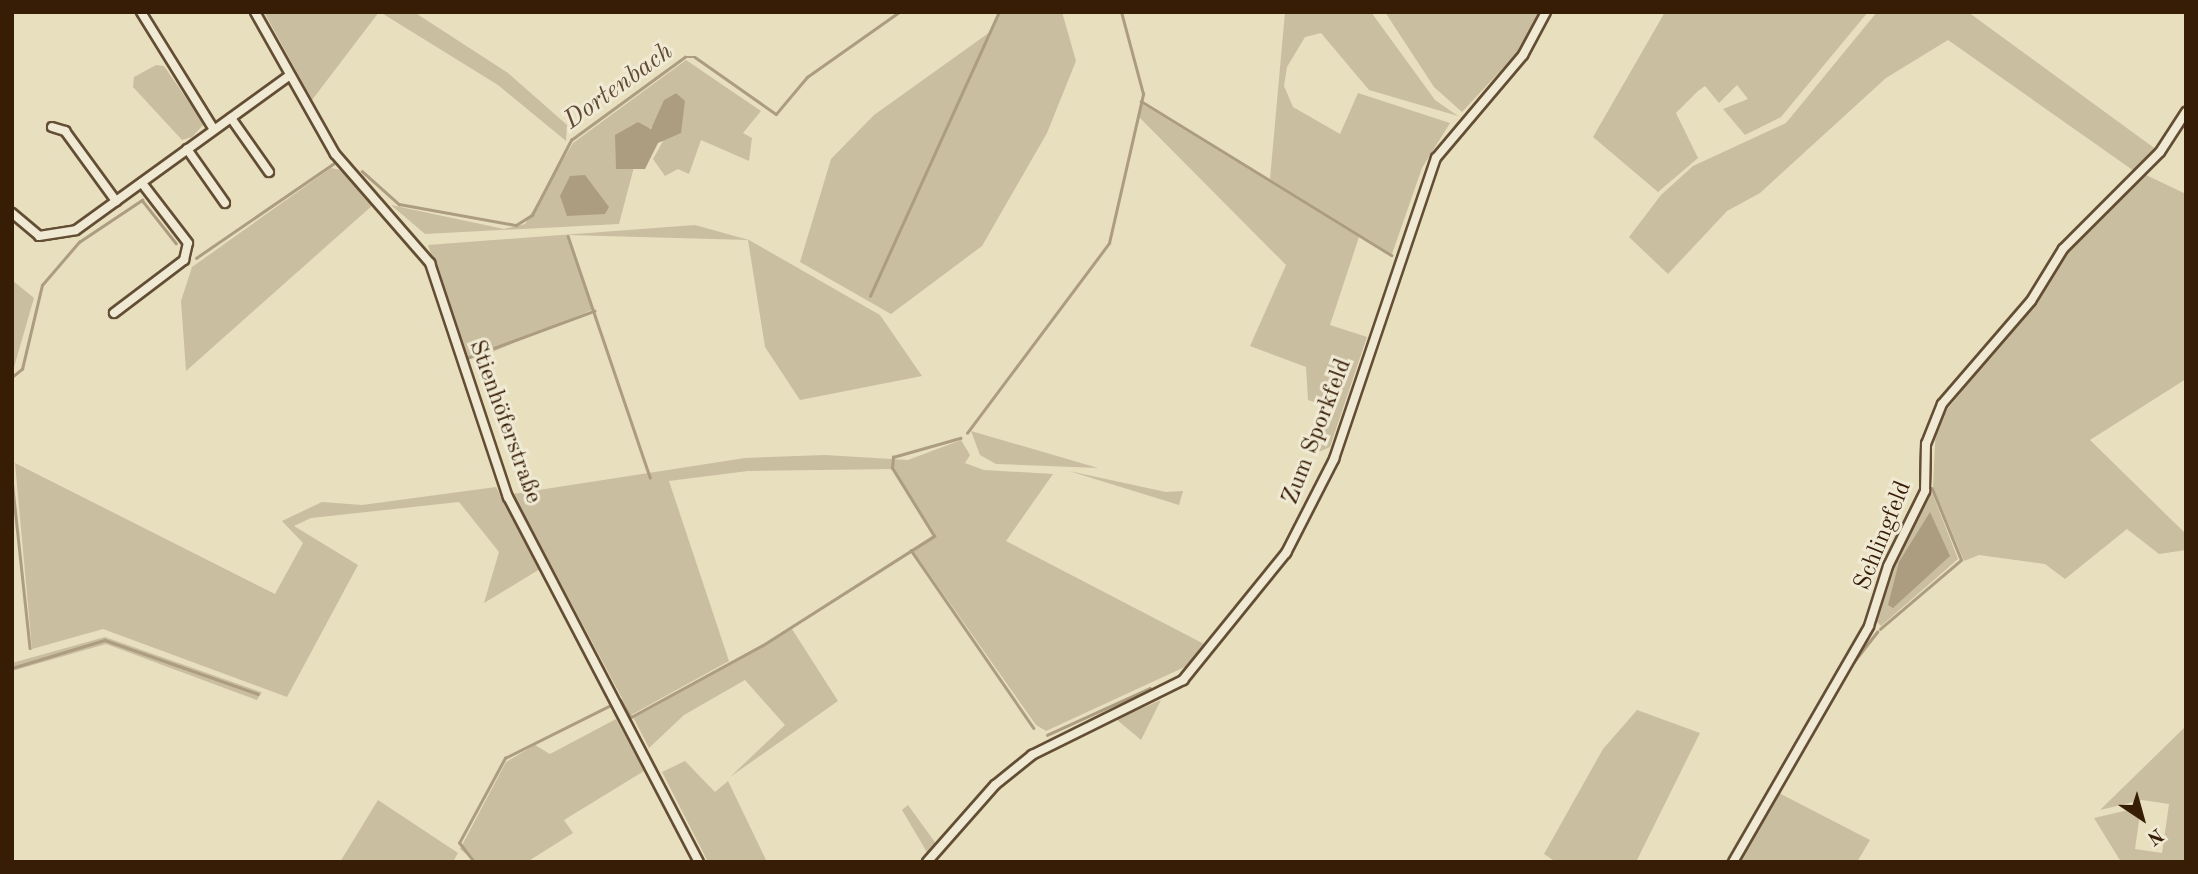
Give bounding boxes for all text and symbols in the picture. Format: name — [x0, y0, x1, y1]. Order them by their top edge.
water label: Dortenbach — [558, 37, 680, 137]
street label: Stienhöferstraße — [461, 336, 547, 508]
street label: Zum Sporkfeld — [1277, 355, 1359, 509]
street label: Schlingfeld — [1849, 477, 1919, 595]
north arrow — [2107, 783, 2177, 853]
text: N — [2143, 823, 2166, 847]

